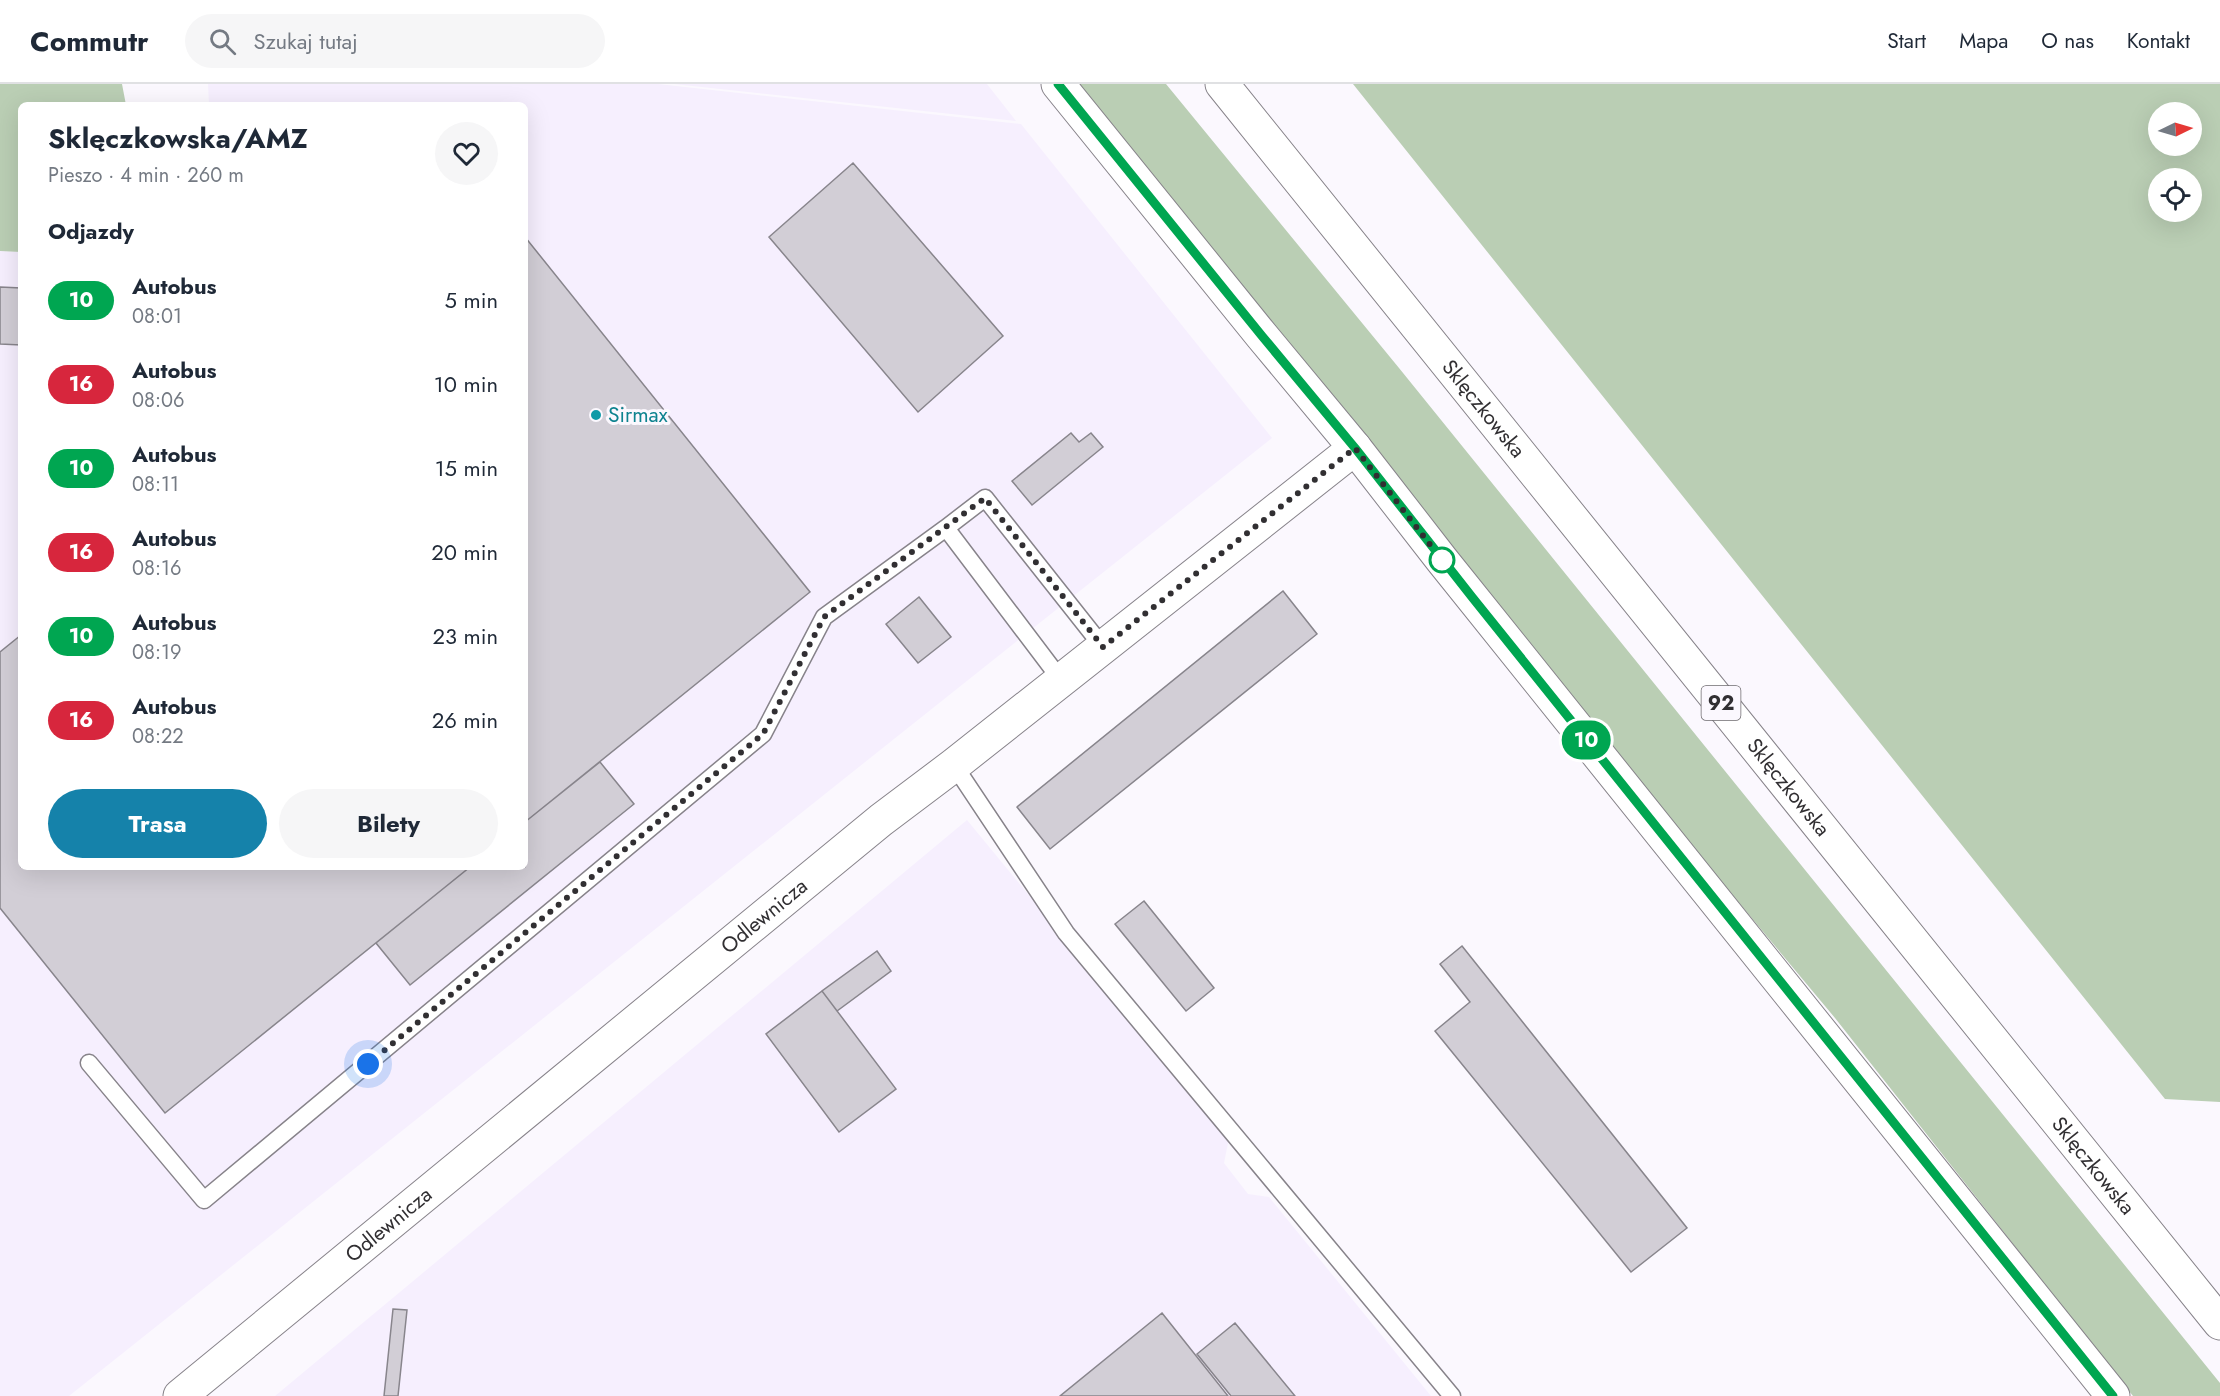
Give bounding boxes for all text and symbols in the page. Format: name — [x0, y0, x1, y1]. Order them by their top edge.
search box — [185, 14, 605, 68]
text: Commutr — [30, 21, 149, 62]
icon: search — [206, 25, 239, 58]
text: Szukaj tutaj — [254, 25, 358, 57]
text: Start — [1887, 26, 1926, 56]
text: Mapa — [1959, 26, 2008, 56]
text: O nas — [2041, 26, 2094, 56]
text: Kontakt — [2127, 26, 2190, 56]
north arrow — [2148, 102, 2202, 156]
map controls — [2148, 102, 2202, 222]
text: Sklęczkowska/AMZ — [48, 118, 308, 159]
button: heart — [435, 122, 498, 185]
text: Pieszo · 4 min · 260 m — [48, 161, 244, 190]
button: locate — [2148, 168, 2202, 222]
text: Odjazdy — [48, 215, 134, 247]
text: Autobus — [132, 270, 217, 302]
text: 5 min — [445, 284, 498, 316]
text: 10 — [69, 285, 93, 315]
text: 08:01 — [132, 302, 182, 331]
street label: Sklęczkowska — [1435, 353, 1532, 464]
text: Autobus — [132, 354, 217, 386]
text: 10 min — [434, 368, 498, 400]
text: 16 — [69, 369, 93, 399]
text: 08:06 — [132, 386, 184, 415]
place label: Sirmax — [608, 400, 668, 430]
marker: Sirmax — [589, 408, 603, 422]
text: Autobus — [132, 438, 217, 470]
text: 15 min — [435, 452, 498, 484]
text: 10 — [69, 453, 93, 483]
text: 08:11 — [132, 470, 179, 499]
text: Autobus — [132, 522, 217, 554]
text: 20 min — [431, 536, 498, 568]
text: 16 — [69, 537, 93, 567]
unlabelled marker — [1429, 547, 1455, 573]
text: 08:16 — [132, 554, 181, 583]
text: Autobus — [132, 606, 217, 638]
text: 23 min — [432, 620, 498, 652]
text: 10 — [69, 621, 93, 651]
text: 08:19 — [132, 638, 181, 667]
road number: 92 — [1702, 686, 1740, 720]
text: Autobus — [132, 690, 217, 722]
text: 26 min — [432, 704, 498, 736]
text: 16 — [69, 705, 93, 735]
line badge: 10 — [1559, 720, 1613, 760]
text: 08:22 — [132, 722, 184, 751]
text: 10 — [1574, 725, 1598, 755]
street label: Sklęczkowska — [1740, 732, 1837, 843]
button: Trasa — [48, 789, 267, 858]
button: Bilety — [279, 789, 498, 858]
street label: Odlewnicza — [714, 871, 814, 961]
your location — [353, 1049, 383, 1079]
street label: Sklęczkowska — [2045, 1110, 2142, 1221]
street label: Odlewnicza — [339, 1180, 439, 1269]

